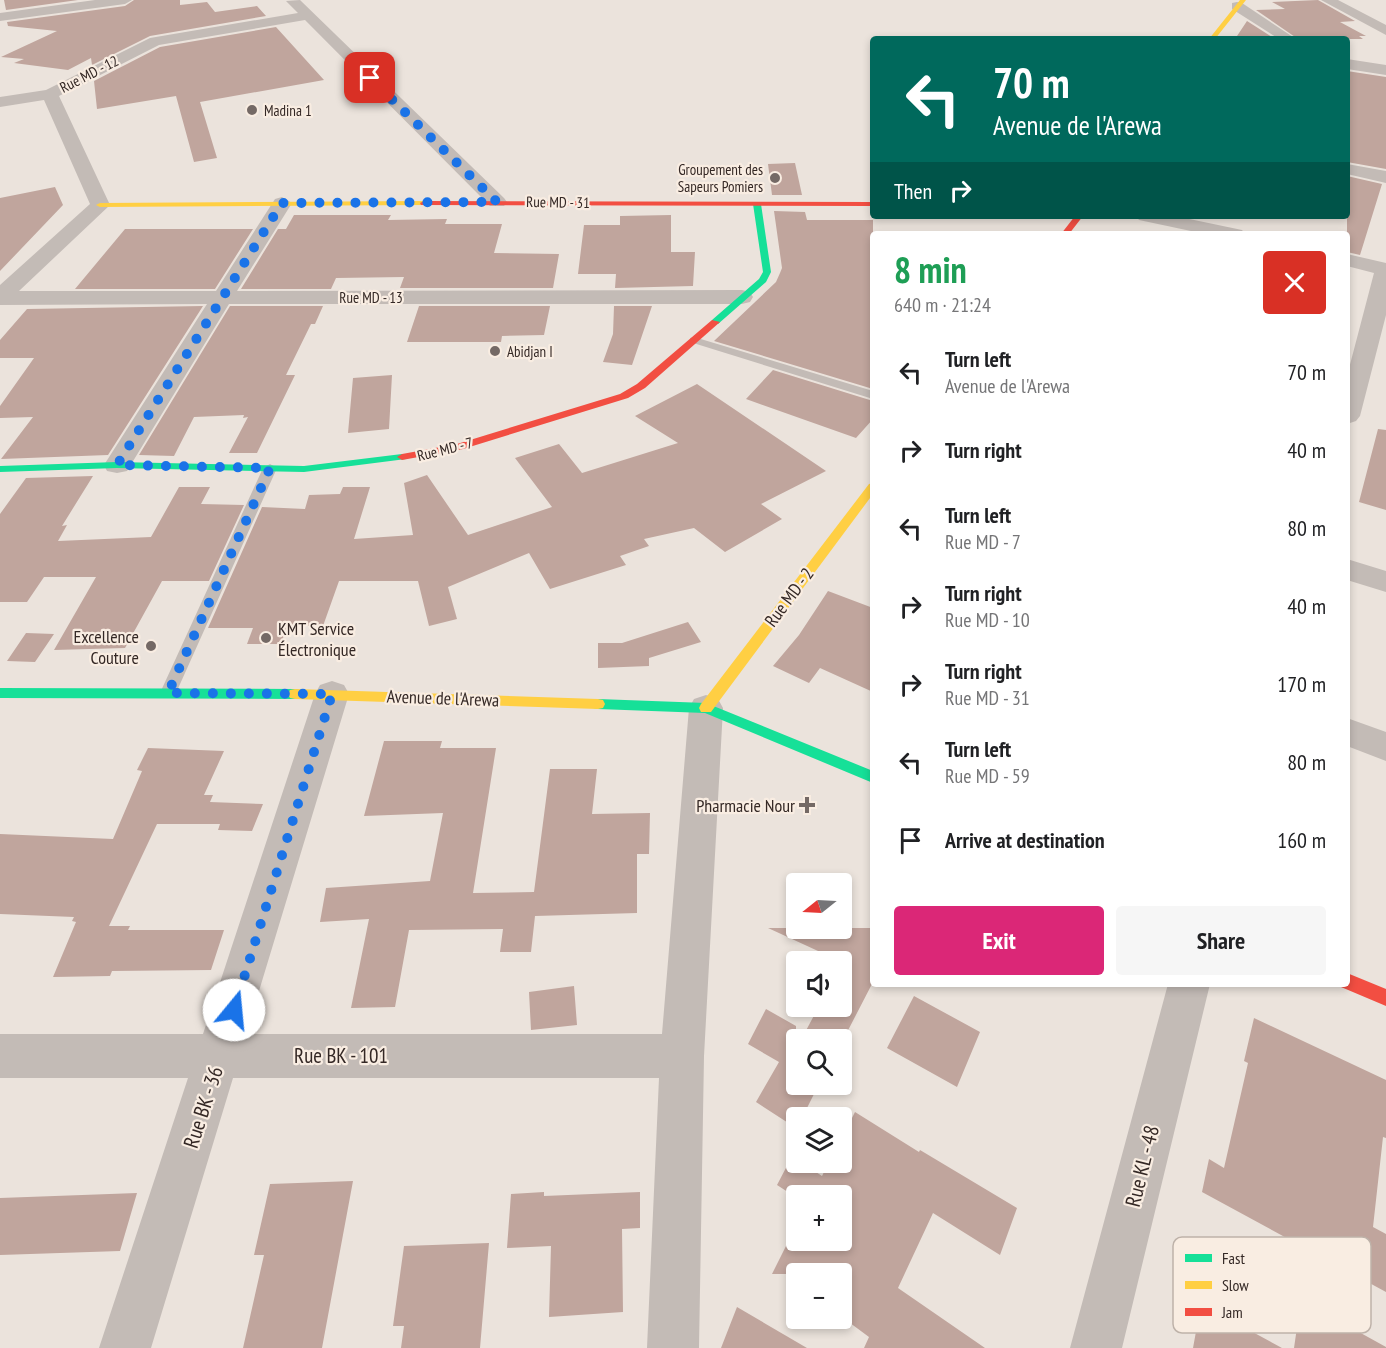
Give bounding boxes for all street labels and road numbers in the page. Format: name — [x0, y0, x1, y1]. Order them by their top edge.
street label: Rue MD - 12 — [56, 51, 122, 97]
street label: Rue MD - 31 — [526, 192, 590, 212]
street label: Rue MD - 13 — [339, 288, 403, 307]
street label: Rue MD - 7 — [415, 433, 475, 465]
street label: Rue MD - 2 — [759, 563, 819, 631]
street label: Avenue de l'Arewa — [386, 685, 500, 711]
street label: Rue BK - 101 — [294, 1042, 388, 1069]
street label: Rue BK - 36 — [177, 1063, 229, 1151]
street label: Rue KL - 48 — [1119, 1122, 1165, 1210]

